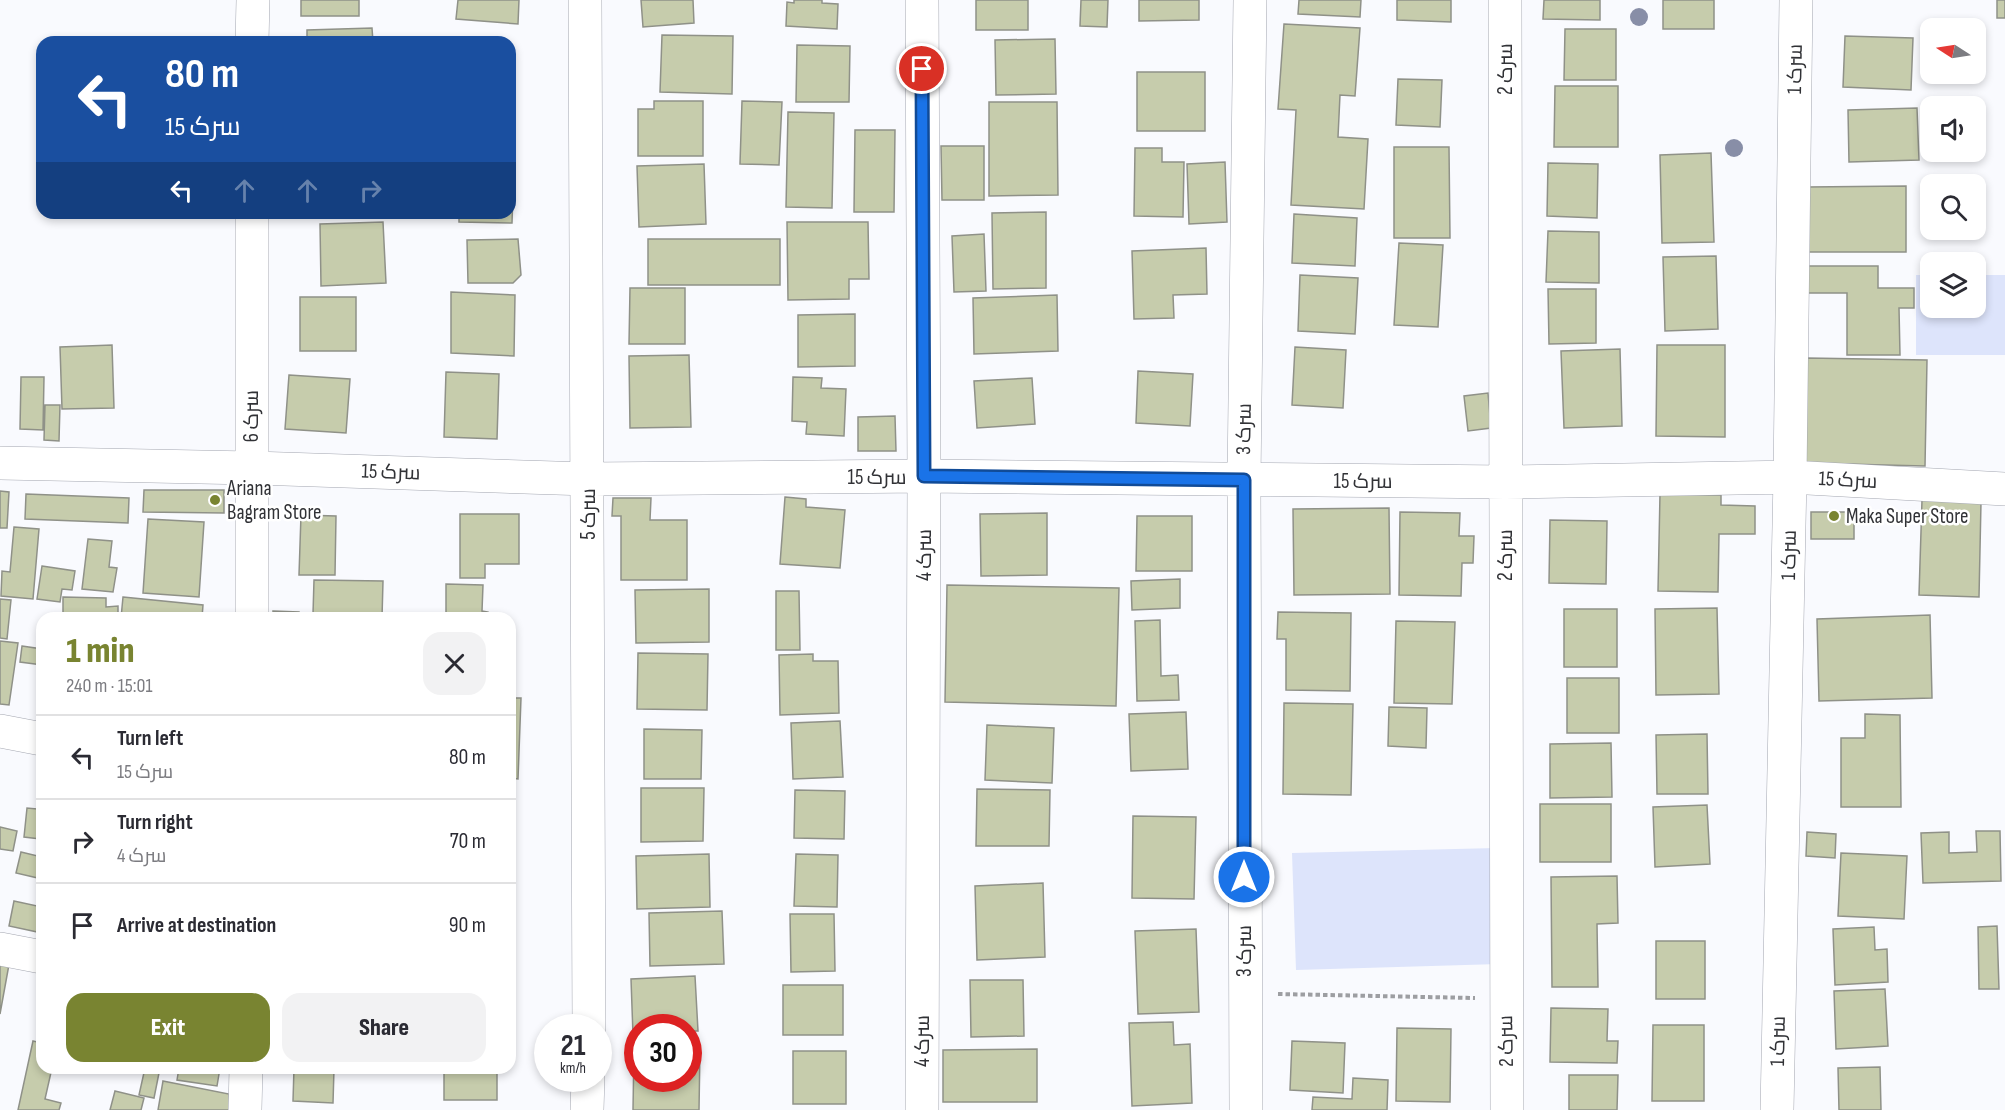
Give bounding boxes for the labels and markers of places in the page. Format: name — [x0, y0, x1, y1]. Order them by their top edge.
pin — [896, 43, 947, 94]
place label: Ariana Bagram Store — [226, 476, 322, 525]
marker: Ariana Bagram Store — [208, 493, 222, 507]
place label: Maka Super Store — [1846, 504, 1968, 529]
marker: Maka Super Store — [1827, 509, 1841, 523]

